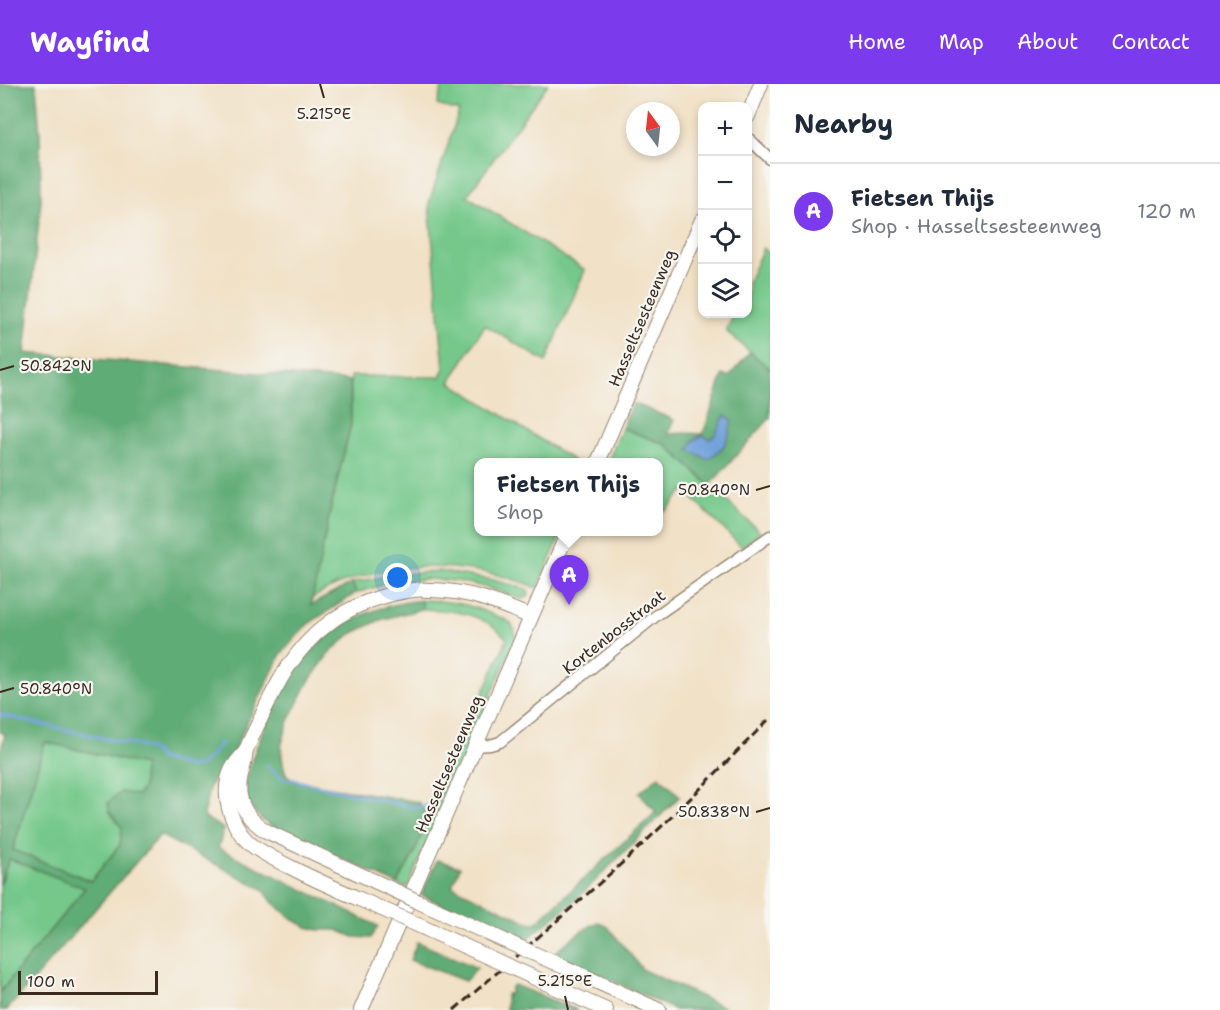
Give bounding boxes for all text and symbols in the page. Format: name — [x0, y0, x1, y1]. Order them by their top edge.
text: Wayfind — [30, 23, 150, 61]
text: Home — [848, 28, 906, 56]
text: Map — [939, 28, 984, 56]
text: About — [1017, 28, 1078, 56]
text: Contact — [1111, 28, 1190, 56]
north arrow — [626, 102, 680, 156]
map controls — [698, 102, 752, 318]
button: + — [698, 102, 752, 156]
text: 5.215°E — [297, 104, 351, 124]
text: Nearby — [794, 106, 893, 141]
button: − — [698, 156, 752, 210]
text: Fietsen Thijs — [851, 184, 994, 213]
text: A — [806, 198, 821, 224]
text: 120 m — [1137, 198, 1196, 224]
button: locate — [698, 210, 752, 264]
text: Shop · Hasseltsesteenweg — [851, 213, 1102, 239]
street label: Hasseltsesteenweg — [603, 246, 681, 390]
button: layers — [698, 264, 752, 318]
text: 50.842°N — [20, 356, 92, 376]
popup — [474, 458, 663, 536]
text: Fietsen Thijs — [497, 470, 640, 499]
text: 50.840°N — [678, 480, 750, 500]
text: Shop — [497, 499, 543, 525]
pin: A — [550, 556, 588, 605]
your location — [383, 563, 412, 592]
street label: Kortenbosstraat — [558, 585, 670, 679]
text: 50.840°N — [20, 679, 92, 699]
street label: Hasseltsesteenweg — [410, 692, 488, 836]
text: 50.838°N — [678, 802, 750, 822]
scale bar — [18, 968, 158, 996]
text: 100 m — [27, 971, 75, 992]
text: 5.215°E — [538, 971, 592, 991]

